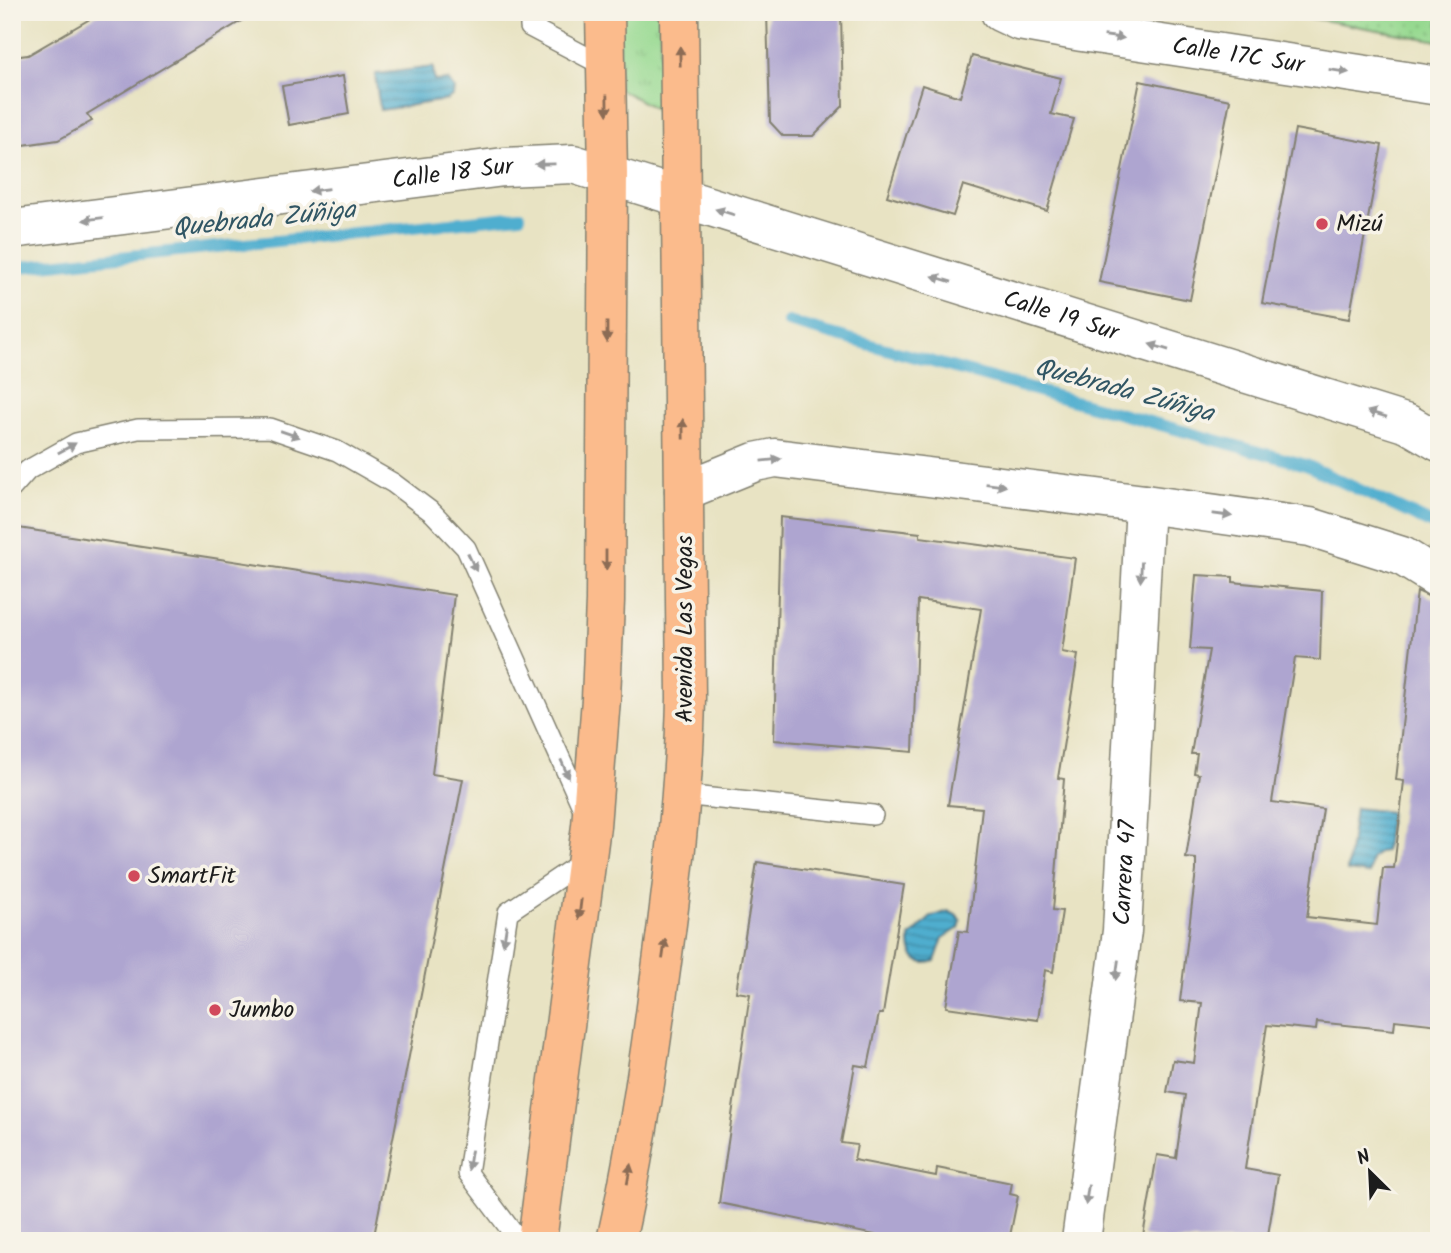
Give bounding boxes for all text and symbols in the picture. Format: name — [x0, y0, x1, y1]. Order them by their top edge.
street label: Calle 17C Sur — [1170, 26, 1309, 85]
one-way arrow — [1103, 32, 1125, 43]
one-way arrow — [674, 45, 685, 67]
one-way arrow — [1328, 66, 1350, 77]
one-way arrow — [601, 94, 613, 116]
street label: Calle 18 Sur — [390, 147, 516, 200]
one-way arrow — [533, 158, 555, 170]
one-way arrow — [307, 185, 329, 196]
water label: Quebrada Zúñiga — [170, 189, 360, 251]
place label: Mizú — [1336, 205, 1383, 244]
one-way arrow — [714, 206, 735, 216]
one-way arrow — [82, 213, 104, 224]
marker: Mizú — [1314, 216, 1330, 232]
one-way arrow — [931, 274, 952, 284]
street label: Calle 19 Sur — [998, 280, 1126, 353]
one-way arrow — [601, 322, 613, 344]
one-way arrow — [1149, 341, 1170, 352]
water label: Quebrada Zúñiga — [1030, 347, 1220, 436]
one-way arrow — [1366, 409, 1387, 419]
one-way arrow — [677, 418, 689, 440]
one-way arrow — [280, 429, 301, 440]
one-way arrow — [57, 443, 77, 455]
one-way arrow — [760, 454, 782, 465]
one-way arrow — [985, 480, 1007, 491]
one-way arrow — [1211, 509, 1233, 520]
street label: Avenida Las Vegas — [666, 535, 705, 723]
one-way arrow — [600, 549, 611, 571]
one-way arrow — [466, 552, 478, 572]
one-way arrow — [1135, 561, 1146, 583]
one-way arrow — [560, 759, 571, 780]
street label: Carrera 47 — [1103, 818, 1147, 927]
place label: SmartFit — [148, 857, 237, 896]
marker: SmartFit — [126, 868, 142, 884]
one-way arrow — [574, 898, 585, 920]
one-way arrow — [499, 924, 510, 946]
one-way arrow — [659, 938, 670, 960]
one-way arrow — [1111, 959, 1122, 981]
place label: Jumbo — [229, 991, 294, 1030]
marker: Jumbo — [207, 1002, 223, 1018]
north arrow — [1336, 1138, 1406, 1208]
text: N — [1352, 1142, 1375, 1174]
one-way arrow — [464, 1149, 475, 1171]
one-way arrow — [624, 1163, 635, 1185]
one-way arrow — [1081, 1184, 1092, 1206]

